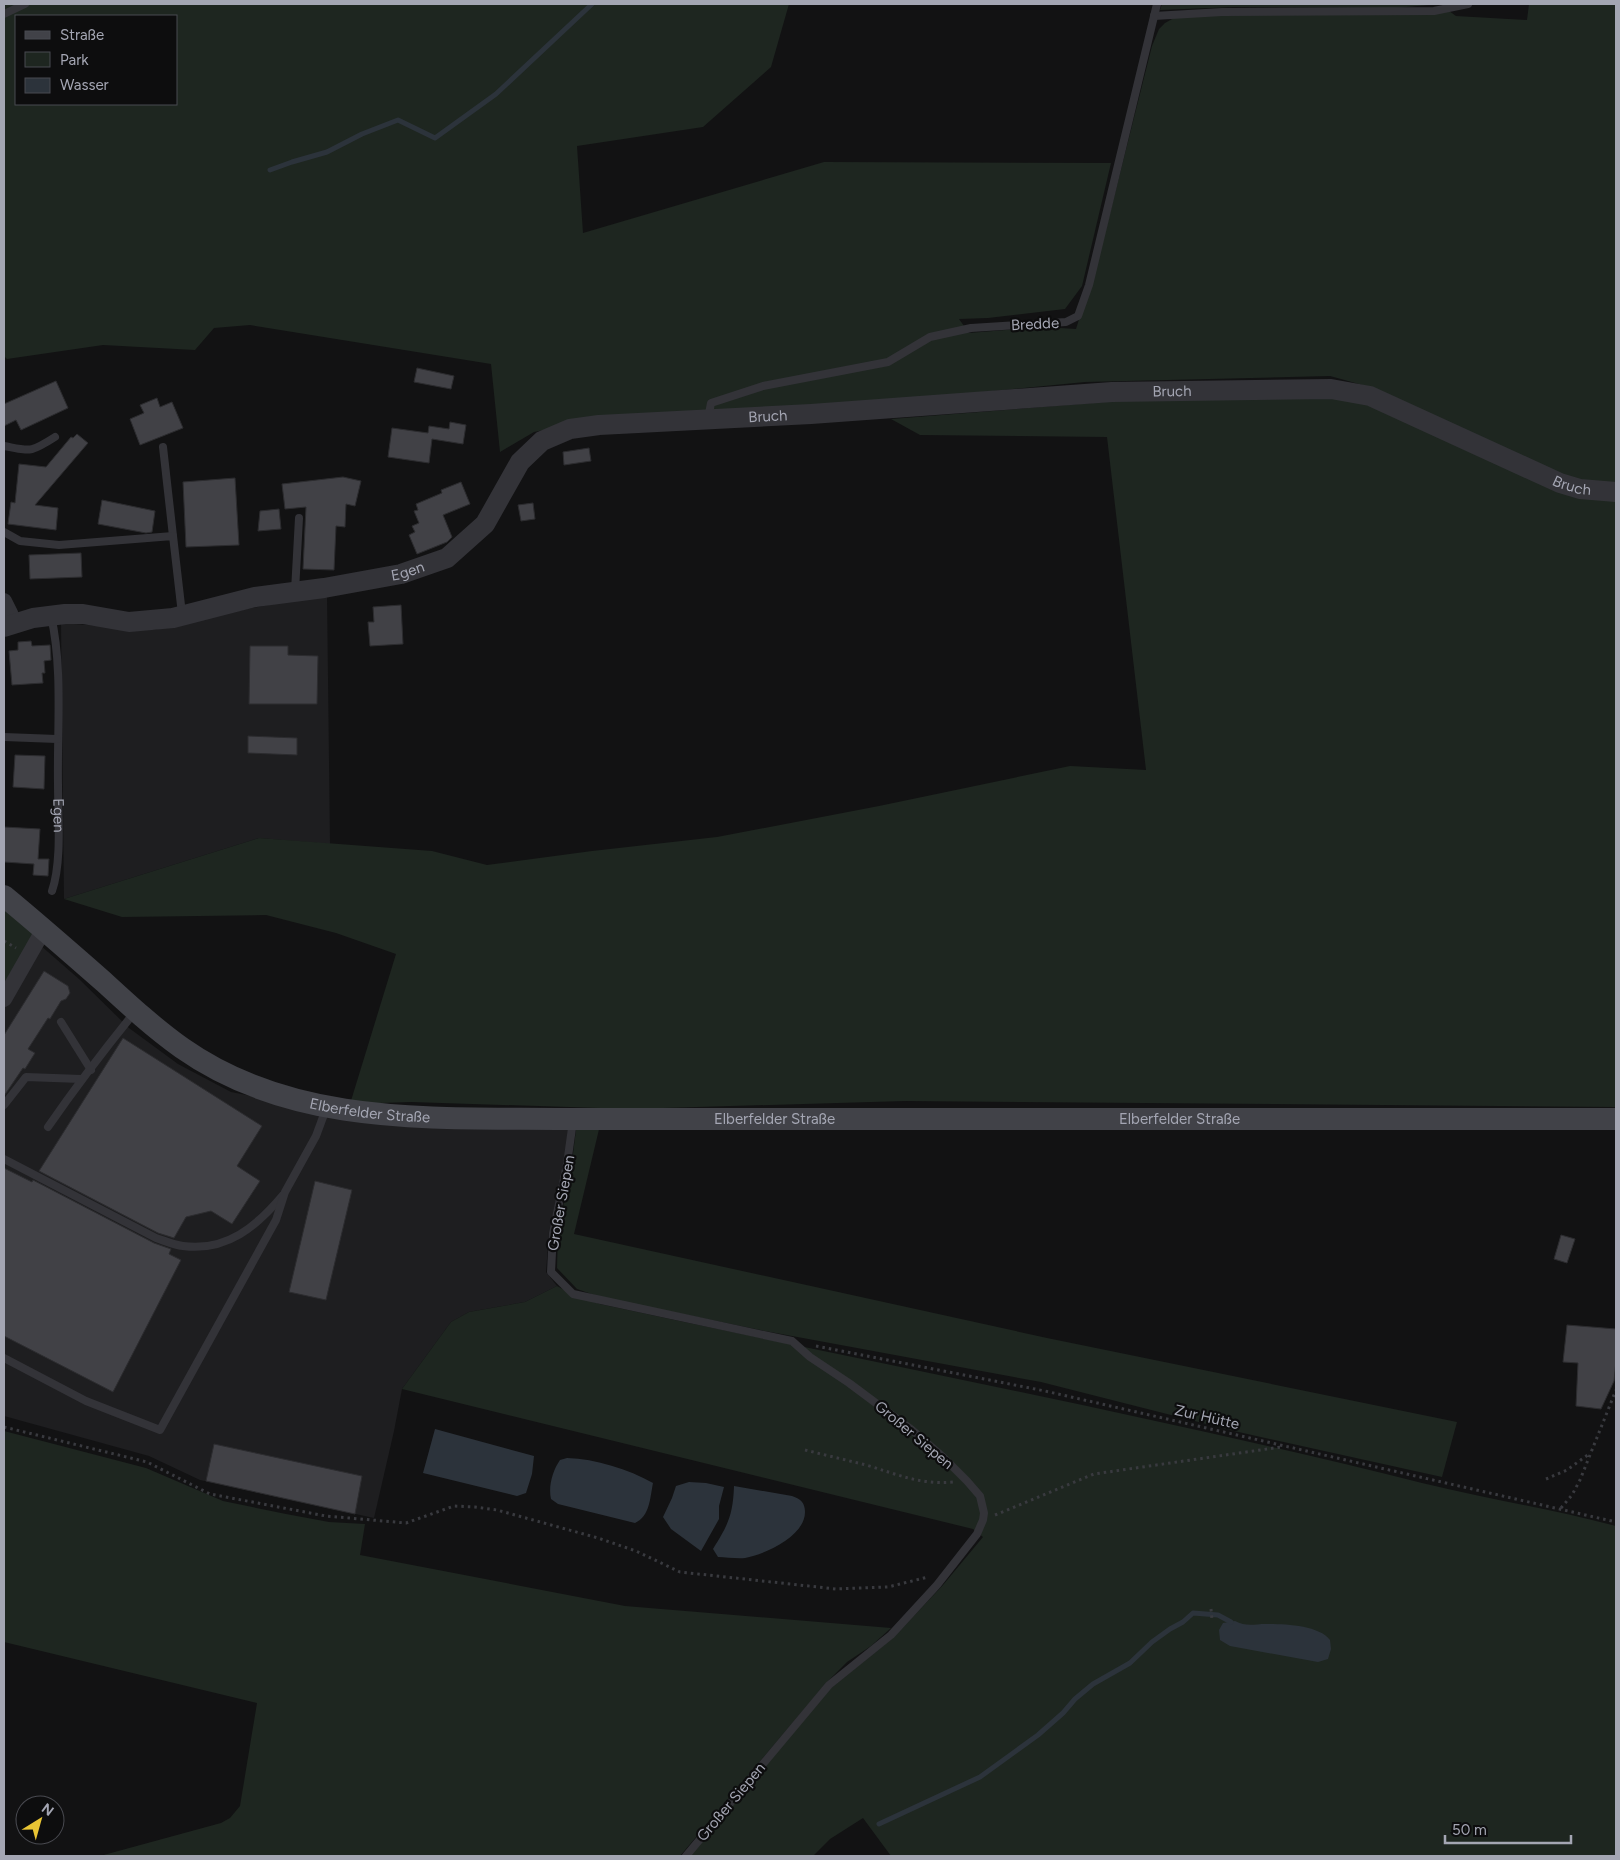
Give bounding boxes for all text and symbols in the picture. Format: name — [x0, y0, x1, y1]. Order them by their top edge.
legend — [15, 15, 178, 105]
text: Straße — [60, 26, 104, 44]
text: Park — [60, 51, 89, 69]
text: Wasser — [60, 76, 109, 94]
street label: Bredde — [1010, 314, 1060, 334]
street label: Bruch — [1152, 382, 1192, 400]
street label: Bruch — [748, 406, 788, 426]
street label: Bruch — [1550, 472, 1592, 499]
street label: Egen — [389, 558, 427, 585]
street label: Egen — [49, 798, 68, 833]
street label: Elberfelder Straße — [308, 1094, 431, 1126]
street label: Elberfelder Straße — [714, 1110, 835, 1128]
street label: Elberfelder Straße — [1119, 1110, 1240, 1128]
street label: Großer Siepen — [544, 1154, 578, 1252]
street label: Großer Siepen — [871, 1397, 957, 1473]
street label: Zur Hütte — [1173, 1401, 1241, 1433]
street label: Großer Siepen — [693, 1759, 769, 1845]
north arrow — [15, 1795, 65, 1845]
text: N — [38, 1800, 57, 1820]
scale bar — [1445, 1812, 1571, 1844]
text: 50 m — [1452, 1821, 1487, 1839]

